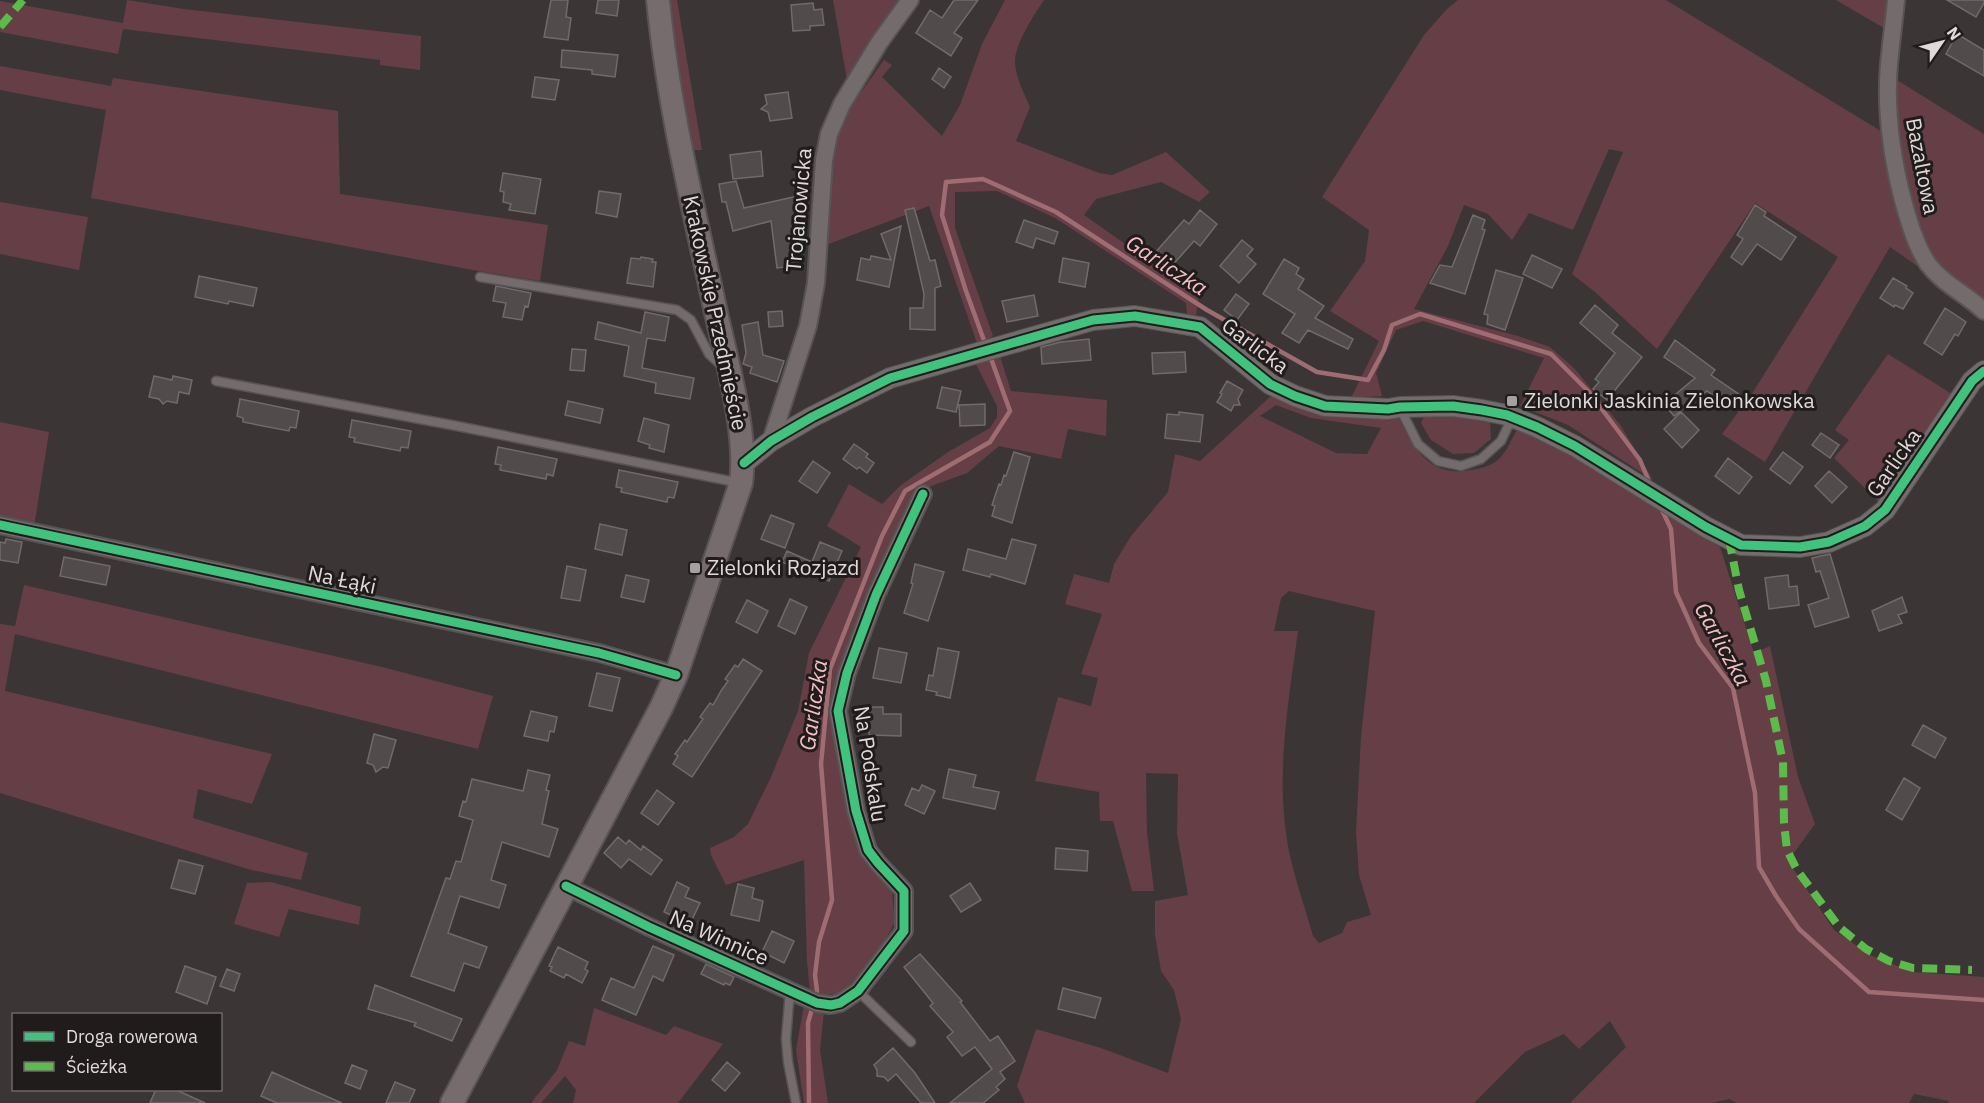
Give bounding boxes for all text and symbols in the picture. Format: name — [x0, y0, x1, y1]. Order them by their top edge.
north arrow — [1912, 12, 1972, 72]
text: N — [1943, 23, 1966, 44]
street label: Bazaltowa — [1900, 115, 1946, 216]
street label: Trojanowicka — [779, 147, 817, 273]
street label: Krakowskie Przedmieście — [677, 193, 755, 433]
water label: Garliczka — [1121, 228, 1213, 302]
street label: Garlicka — [1216, 311, 1295, 380]
place label: Zielonki Jaskinia Zielonkowska — [1524, 386, 1815, 414]
marker: Zielonki Jaskinia Zielonkowska — [1505, 394, 1519, 408]
street label: Garlicka — [1860, 423, 1927, 502]
place label: Zielonki Rozjazd — [707, 553, 859, 581]
street label: Na Łąki — [305, 558, 379, 600]
marker: Zielonki Rozjazd — [688, 561, 702, 575]
water label: Garliczka — [1689, 597, 1758, 691]
water label: Garliczka — [792, 658, 833, 752]
street label: Na Podskalu — [848, 704, 894, 824]
street label: Na Winnice — [665, 903, 774, 971]
legend — [12, 1013, 222, 1091]
text: Droga rowerowa — [66, 1025, 198, 1048]
text: Ścieżka — [66, 1055, 128, 1078]

